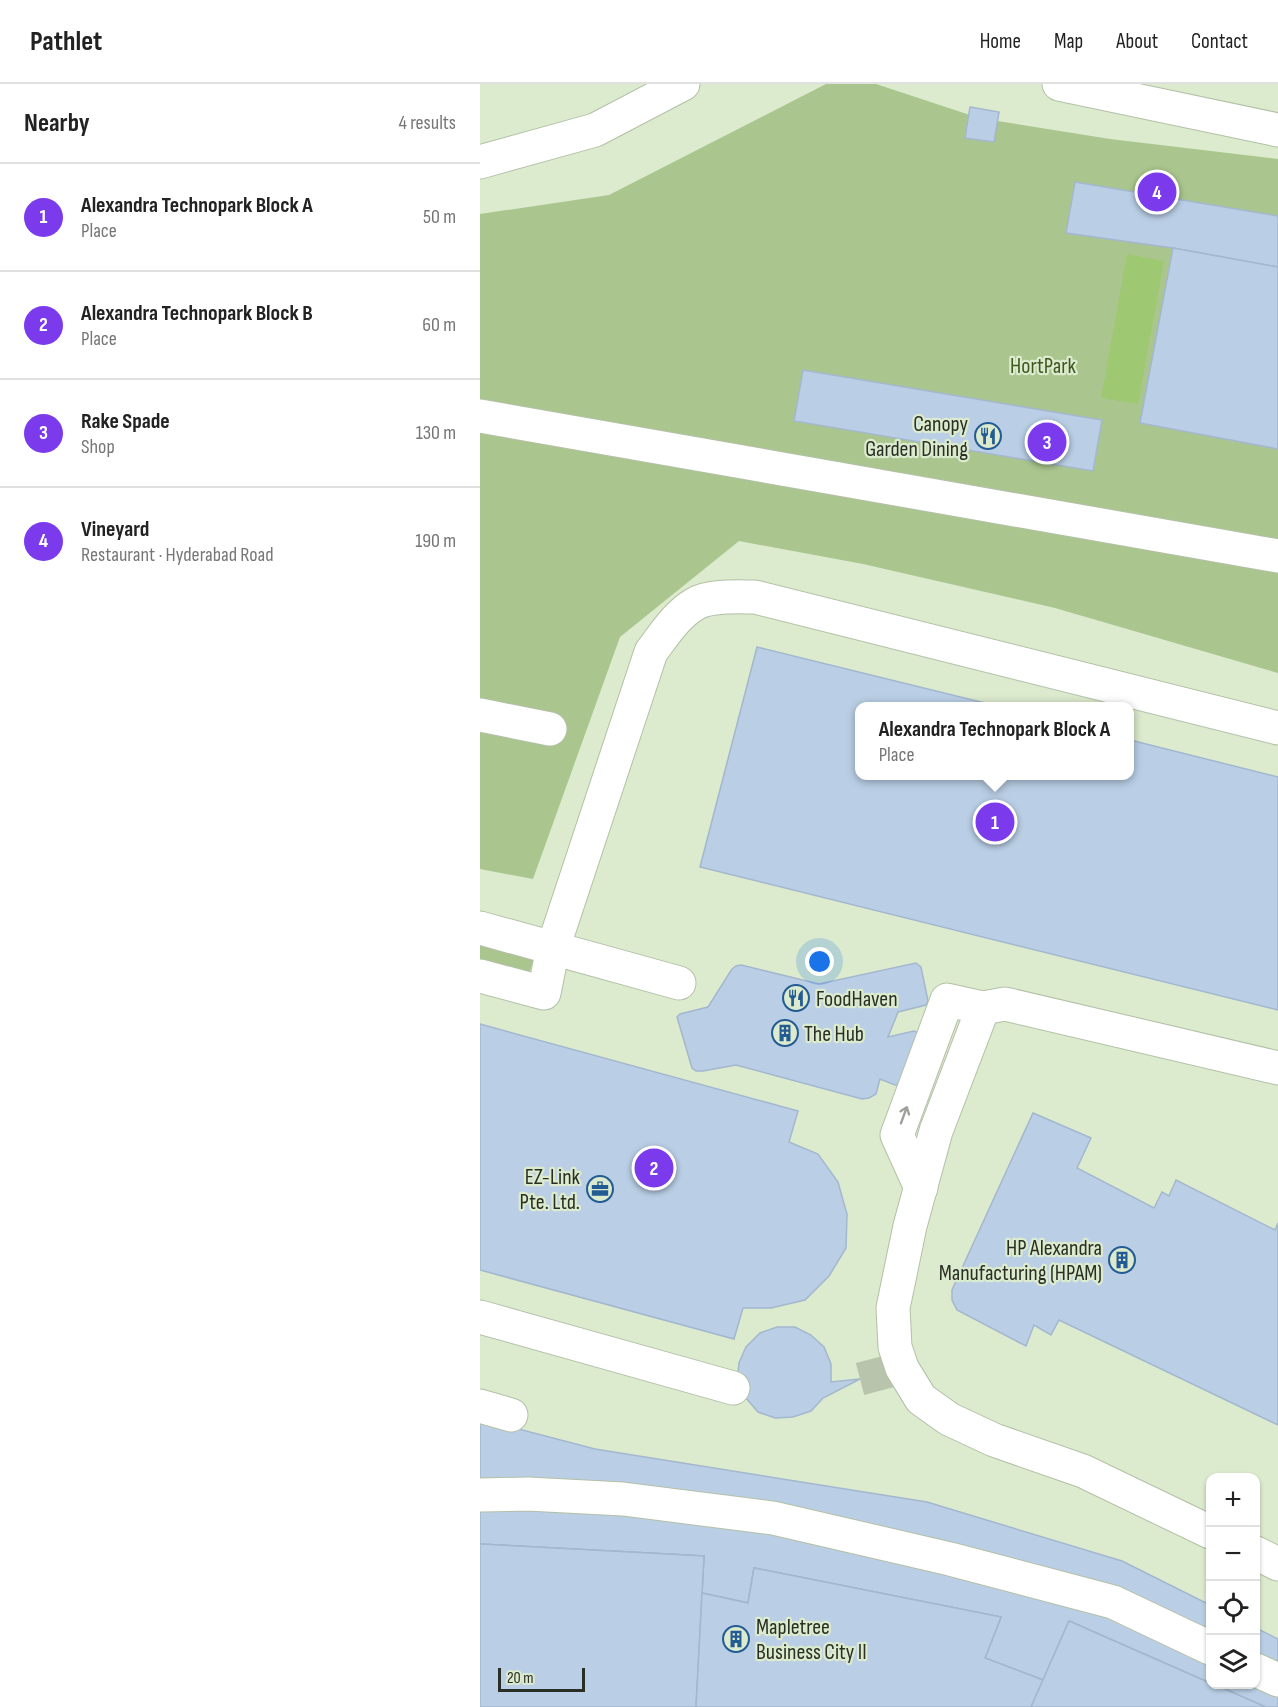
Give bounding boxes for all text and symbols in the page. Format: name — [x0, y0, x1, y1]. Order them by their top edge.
text: Pathlet — [30, 25, 102, 58]
text: Home — [980, 29, 1021, 54]
text: Map — [1054, 29, 1083, 54]
text: About — [1116, 29, 1158, 54]
text: Contact — [1191, 29, 1248, 54]
text: Nearby — [24, 108, 90, 139]
text: 4 results — [399, 111, 456, 135]
pin: 4 — [1138, 170, 1176, 214]
text: Alexandra Technopark Block A — [81, 192, 313, 219]
text: 1 — [40, 205, 47, 229]
text: 50 m — [423, 205, 456, 229]
text: Place — [81, 219, 117, 243]
text: Alexandra Technopark Block B — [81, 300, 313, 327]
text: 2 — [39, 313, 48, 337]
text: 60 m — [422, 313, 456, 337]
text: Place — [81, 327, 117, 351]
park label: HortPark — [1010, 353, 1076, 380]
text: Rake Spade — [81, 408, 170, 435]
place label: Canopy Garden Dining — [865, 411, 968, 463]
pin: 3 — [1028, 420, 1066, 464]
text: 3 — [39, 421, 48, 445]
text: 130 m — [416, 421, 456, 445]
restaurant icon: Canopy Garden Dining — [973, 421, 1003, 451]
text: Shop — [81, 435, 115, 459]
text: Vineyard — [81, 516, 149, 543]
text: 4 — [39, 529, 48, 553]
text: 190 m — [415, 529, 456, 553]
text: Restaurant · Hyderabad Road — [81, 543, 274, 567]
popup — [855, 702, 1134, 780]
text: Alexandra Technopark Block A — [879, 716, 1110, 743]
text: Place — [879, 743, 915, 767]
pin: 1 — [976, 800, 1014, 844]
your location — [805, 947, 834, 976]
restaurant icon: FoodHaven — [781, 983, 811, 1013]
place label: FoodHaven — [816, 986, 898, 1013]
building icon: The Hub — [770, 1018, 800, 1048]
place label: The Hub — [804, 1021, 864, 1048]
one-way arrow — [899, 1106, 910, 1125]
pin: 2 — [634, 1146, 674, 1190]
place label: EZ-Link Pte. Ltd. — [520, 1164, 581, 1216]
office icon: EZ-Link Pte. Ltd. — [585, 1174, 615, 1204]
place label: HP Alexandra Manufacturing (HPAM) — [939, 1235, 1102, 1287]
building icon: HP Alexandra Manufacturing (HPAM) — [1107, 1245, 1137, 1275]
map controls — [1206, 1473, 1260, 1689]
button: + — [1206, 1473, 1260, 1527]
button: − — [1206, 1527, 1260, 1581]
button: locate — [1206, 1581, 1260, 1635]
place label: Mapletree Business City II — [756, 1614, 867, 1666]
building icon: Mapletree Business City II — [721, 1624, 751, 1654]
button: layers — [1206, 1635, 1260, 1689]
scale bar — [498, 1665, 585, 1692]
text: 20 m — [507, 1669, 534, 1688]

